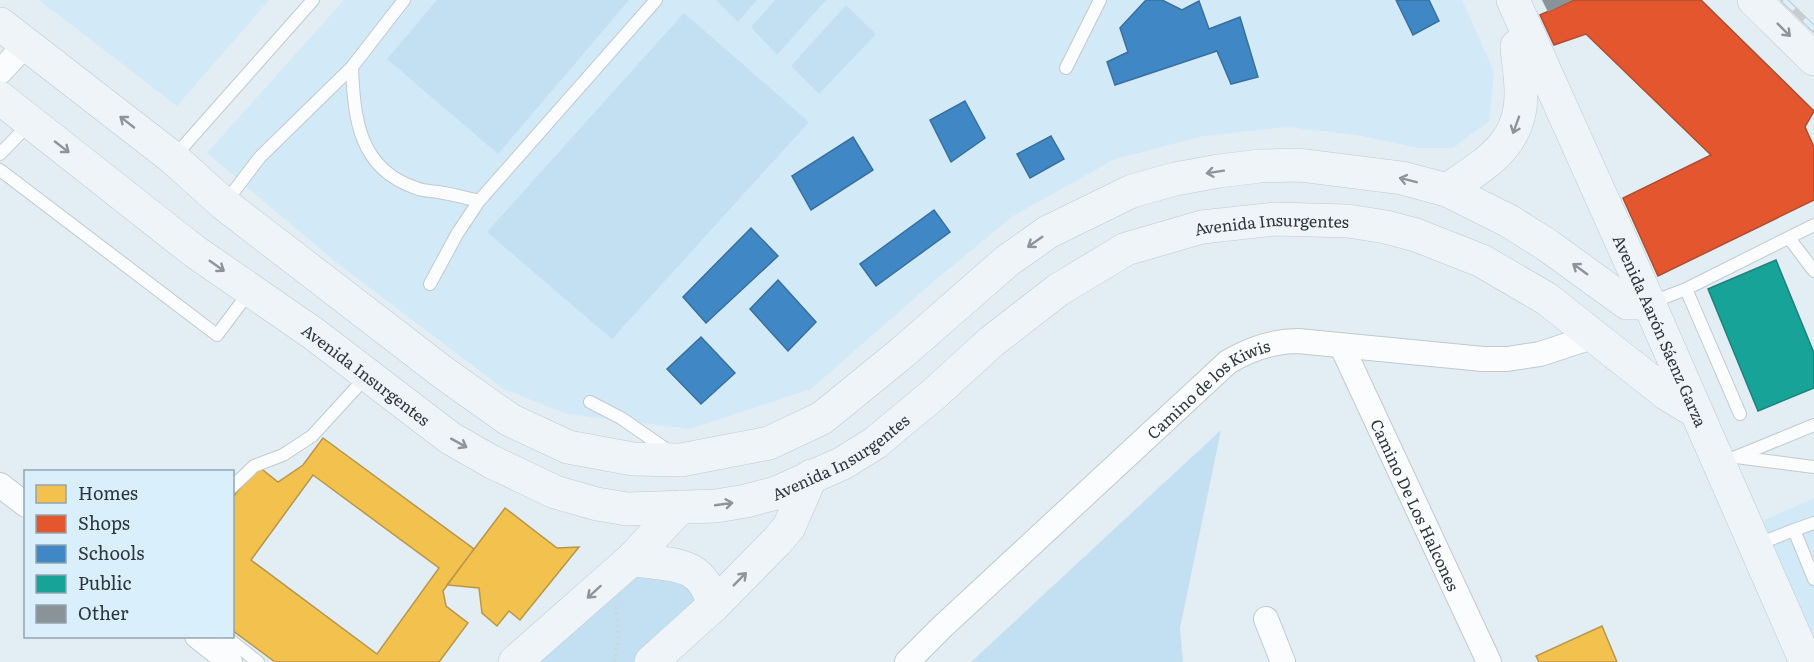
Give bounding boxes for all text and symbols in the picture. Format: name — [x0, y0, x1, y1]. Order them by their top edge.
one-way arrow — [1776, 22, 1791, 37]
one-way arrow — [119, 115, 135, 128]
one-way arrow — [1509, 115, 1520, 134]
one-way arrow — [54, 141, 70, 153]
one-way arrow — [1206, 167, 1225, 178]
one-way arrow — [1399, 174, 1418, 186]
street label: Avenida Insurgentes — [1191, 207, 1349, 241]
street label: Avenida Aarón Sáenz Garza — [1608, 230, 1714, 431]
one-way arrow — [1027, 236, 1043, 248]
one-way arrow — [208, 260, 224, 272]
one-way arrow — [1573, 263, 1589, 275]
street label: Avenida Insurgentes — [297, 317, 436, 431]
street label: Camino de los Kiwis — [1141, 333, 1272, 444]
street label: Avenida Insurgentes — [768, 408, 914, 505]
street label: Camino De Los Halcones — [1365, 415, 1466, 595]
one-way arrow — [450, 437, 467, 449]
legend — [24, 470, 234, 638]
text: Homes — [78, 479, 138, 506]
one-way arrow — [713, 499, 733, 510]
text: Shops — [78, 509, 130, 536]
text: Schools — [78, 539, 144, 566]
text: Public — [78, 569, 132, 596]
one-way arrow — [732, 572, 747, 586]
one-way arrow — [586, 585, 601, 599]
text: Other — [78, 599, 129, 626]

